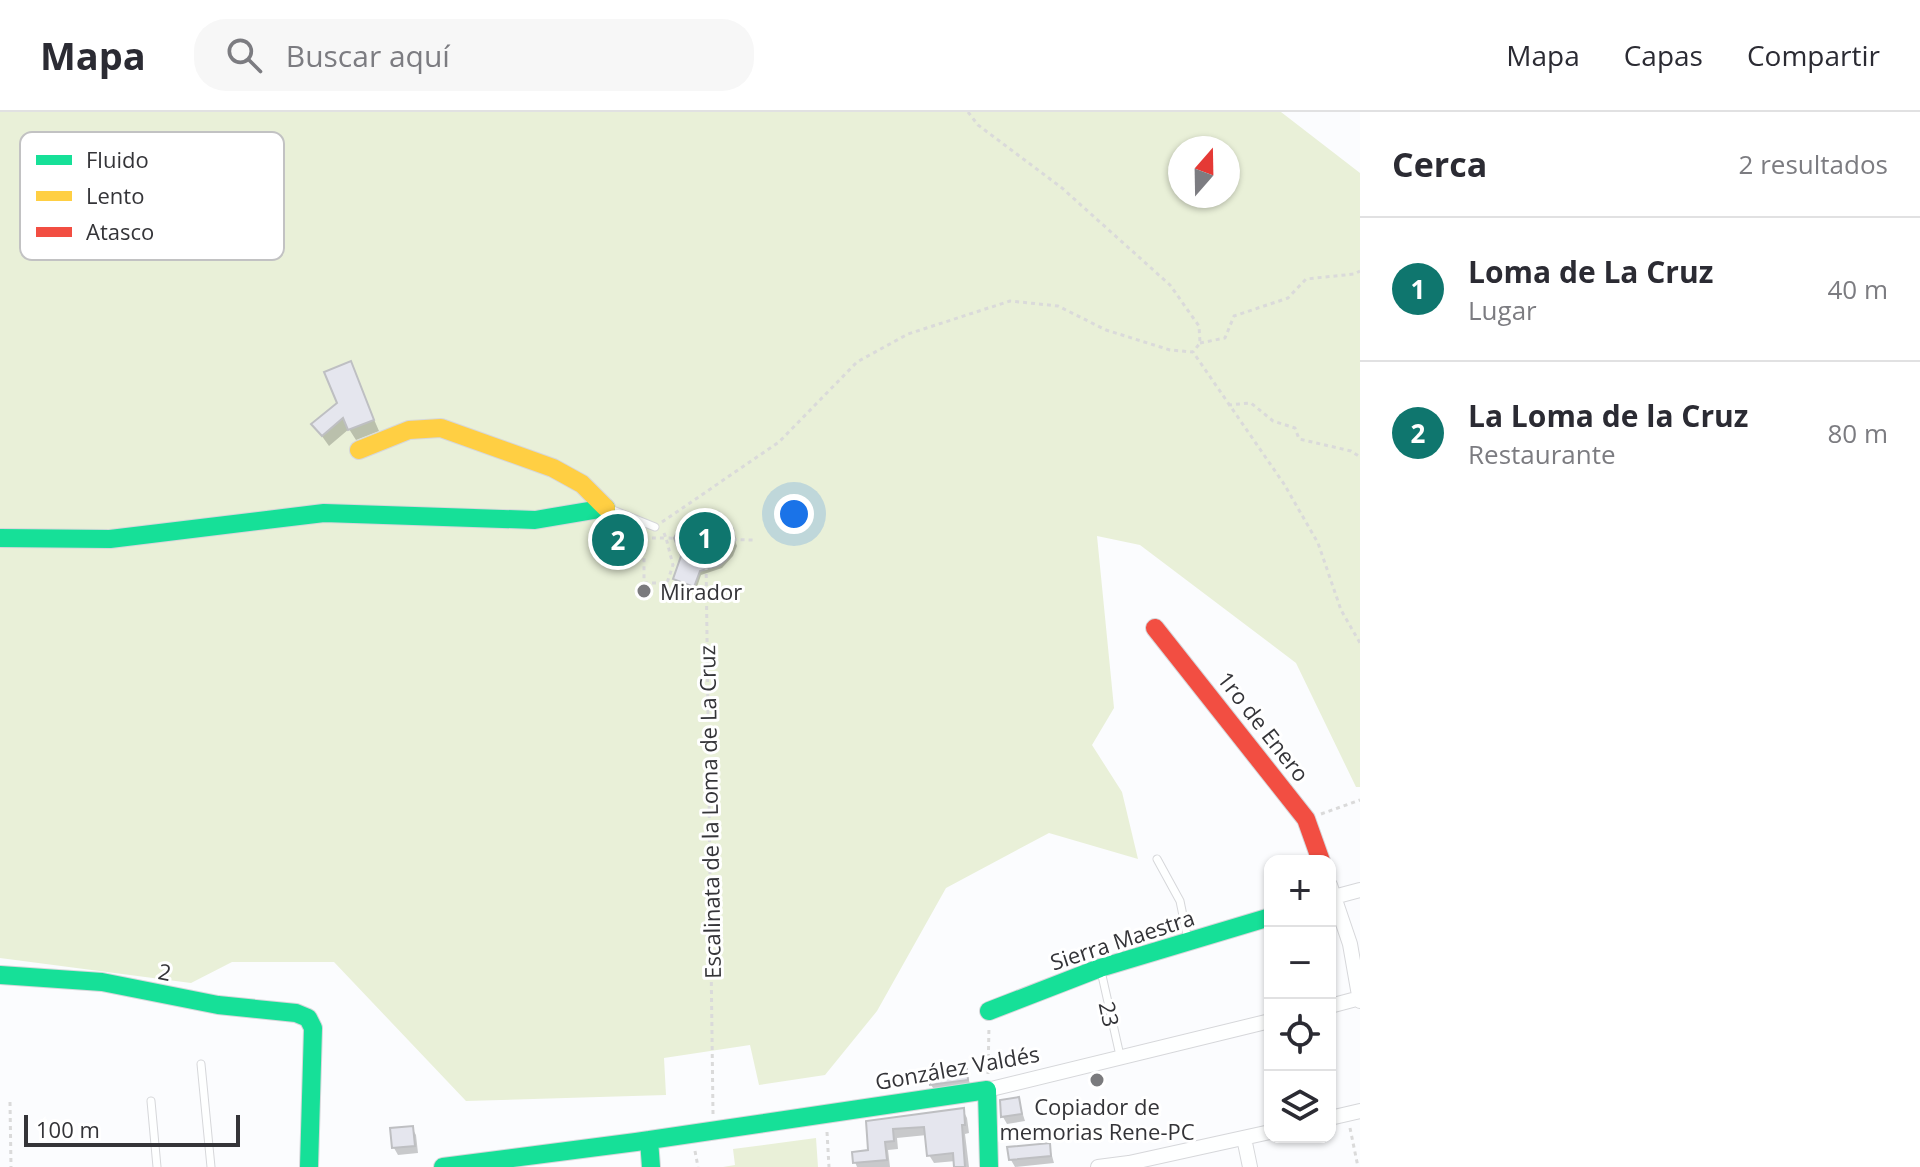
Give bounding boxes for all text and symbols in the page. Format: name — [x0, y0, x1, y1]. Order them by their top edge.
search box — [194, 19, 754, 91]
text: Mapa — [40, 29, 146, 81]
icon: search — [222, 33, 266, 77]
text: Buscar aquí — [286, 35, 450, 76]
text: Mapa — [1506, 36, 1580, 74]
text: Capas — [1624, 36, 1703, 74]
text: Compartir — [1747, 36, 1880, 74]
legend — [20, 132, 284, 260]
north arrow — [1168, 136, 1240, 208]
text: Cerca — [1392, 141, 1487, 187]
text: Fluido — [86, 144, 149, 174]
text: 2 resultados — [1739, 146, 1888, 182]
text: Lento — [86, 180, 144, 210]
text: Atasco — [86, 216, 154, 246]
text: Loma de La Cruz — [1468, 251, 1713, 292]
text: 1 — [1411, 271, 1425, 307]
text: 40 m — [1827, 271, 1888, 307]
text: Lugar — [1468, 292, 1537, 328]
text: La Loma de la Cruz — [1468, 395, 1748, 436]
text: 2 — [1411, 415, 1425, 451]
text: 80 m — [1827, 415, 1888, 451]
text: Restaurante — [1468, 436, 1616, 472]
your location — [774, 494, 814, 534]
pin: 1 — [679, 508, 731, 568]
pin: 2 — [592, 510, 644, 570]
place label: Mirador — [660, 576, 742, 606]
marker: Mirador — [635, 582, 653, 600]
street label: Escalinata de la Loma de La Cruz — [691, 645, 727, 979]
street label: 1ro de Enero — [1211, 665, 1317, 787]
map controls — [1264, 855, 1336, 1143]
button: + — [1264, 855, 1336, 927]
street label: Sierra Maestra — [1046, 902, 1198, 976]
button: − — [1264, 927, 1336, 999]
street label: 2 — [156, 955, 174, 987]
street label: 23 — [1093, 999, 1127, 1029]
button: locate — [1264, 999, 1336, 1071]
street label: González Valdés — [872, 1038, 1042, 1096]
marker: Copiador de memorias Rene-PC — [1088, 1071, 1106, 1089]
button: layers — [1264, 1071, 1336, 1143]
place label: Copiador de memorias Rene-PC — [999, 1091, 1195, 1146]
scale bar — [24, 1111, 240, 1147]
text: 100 m — [36, 1114, 100, 1144]

